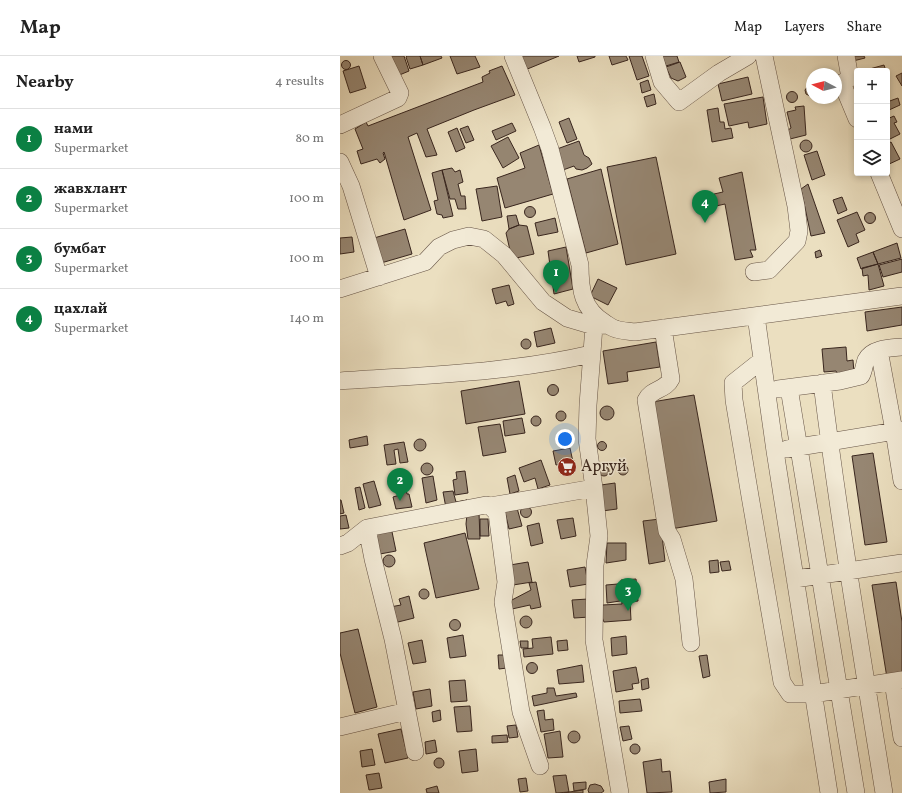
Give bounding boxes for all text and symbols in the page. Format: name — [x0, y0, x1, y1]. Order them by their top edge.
text: Map — [20, 15, 61, 41]
text: Map — [734, 18, 762, 37]
text: Layers — [784, 18, 824, 37]
text: Share — [846, 18, 882, 37]
north arrow — [806, 68, 842, 104]
map controls — [854, 68, 890, 176]
button: + — [854, 68, 890, 104]
text: Nearby — [16, 71, 74, 94]
text: 4 results — [275, 73, 324, 91]
button: − — [854, 104, 890, 140]
text: нами — [54, 119, 93, 140]
text: 1 — [26, 130, 32, 148]
text: 80 m — [295, 130, 324, 148]
text: Supermarket — [54, 140, 129, 158]
button: layers — [854, 140, 890, 176]
text: жавхлант — [54, 179, 127, 200]
text: 2 — [26, 190, 32, 208]
text: 100 m — [289, 190, 324, 208]
pin: 4 — [692, 190, 718, 223]
text: Supermarket — [54, 200, 129, 218]
text: бумбат — [54, 239, 106, 260]
text: 3 — [26, 250, 32, 268]
text: 100 m — [289, 250, 324, 268]
text: Supermarket — [54, 260, 129, 278]
pin: 1 — [543, 260, 569, 293]
text: цахлай — [54, 299, 107, 320]
text: 4 — [25, 310, 33, 328]
text: 140 m — [290, 310, 324, 328]
text: Supermarket — [54, 320, 129, 338]
your location — [555, 429, 575, 449]
supermarket icon: Аргуй — [556, 456, 578, 478]
place label: Аргуй — [581, 456, 627, 478]
pin: 2 — [387, 468, 413, 501]
pin: 3 — [615, 578, 641, 611]

